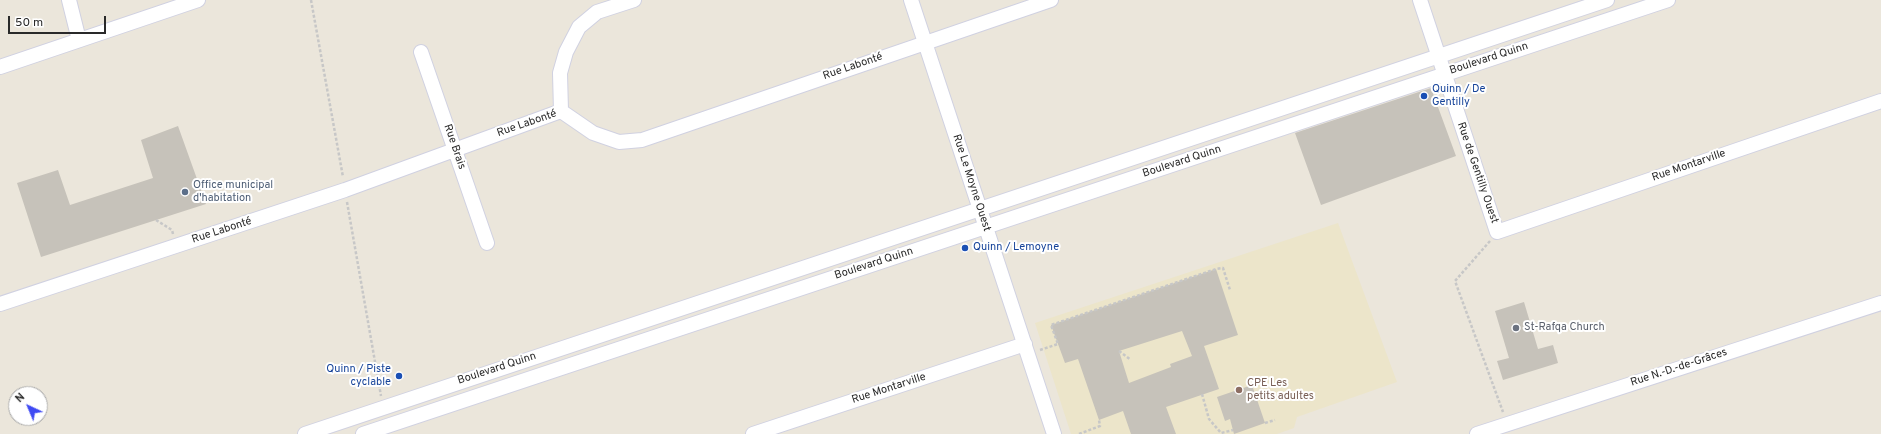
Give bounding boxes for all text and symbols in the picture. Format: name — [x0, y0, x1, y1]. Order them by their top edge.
scale bar — [10, 8, 108, 34]
text: 50 m — [15, 15, 43, 31]
street label: Boulevard Quinn — [1448, 40, 1530, 78]
street label: Rue Labonté — [821, 51, 885, 83]
place label: Quinn / De Gentilly — [1432, 83, 1485, 109]
marker: Quinn / De Gentilly — [1419, 91, 1429, 101]
street label: Rue Labonté — [495, 108, 559, 140]
street label: Rue de Gentilly Ouest — [1453, 121, 1501, 225]
street label: Rue Brais — [440, 123, 468, 171]
street label: Rue Le Moyne Ouest — [949, 133, 993, 233]
street label: Boulevard Quinn — [1141, 143, 1223, 181]
street label: Rue Montarville — [1650, 147, 1728, 185]
place label: Office municipal d'habitation — [193, 179, 273, 205]
marker: Office municipal d'habitation — [180, 187, 190, 197]
street label: Rue Labonté — [190, 215, 254, 247]
place label: Quinn / Lemoyne — [973, 241, 1059, 255]
marker: Quinn / Lemoyne — [960, 243, 970, 253]
street label: Boulevard Quinn — [833, 245, 915, 283]
place label: St-Rafqa Church — [1524, 321, 1605, 335]
marker: St-Rafqa Church — [1511, 323, 1521, 333]
street label: Rue N.-D.-de-Grâces — [1629, 346, 1729, 390]
street label: Boulevard Quinn — [456, 350, 538, 388]
place label: Quinn / Piste cyclable — [326, 363, 391, 389]
marker: Quinn / Piste cyclable — [394, 371, 404, 381]
street label: Rue Montarville — [850, 371, 928, 407]
place label: CPE Les petits adultes — [1247, 377, 1314, 403]
marker: CPE Les petits adultes — [1234, 385, 1244, 395]
north arrow — [8, 386, 48, 426]
text: N — [13, 390, 28, 406]

